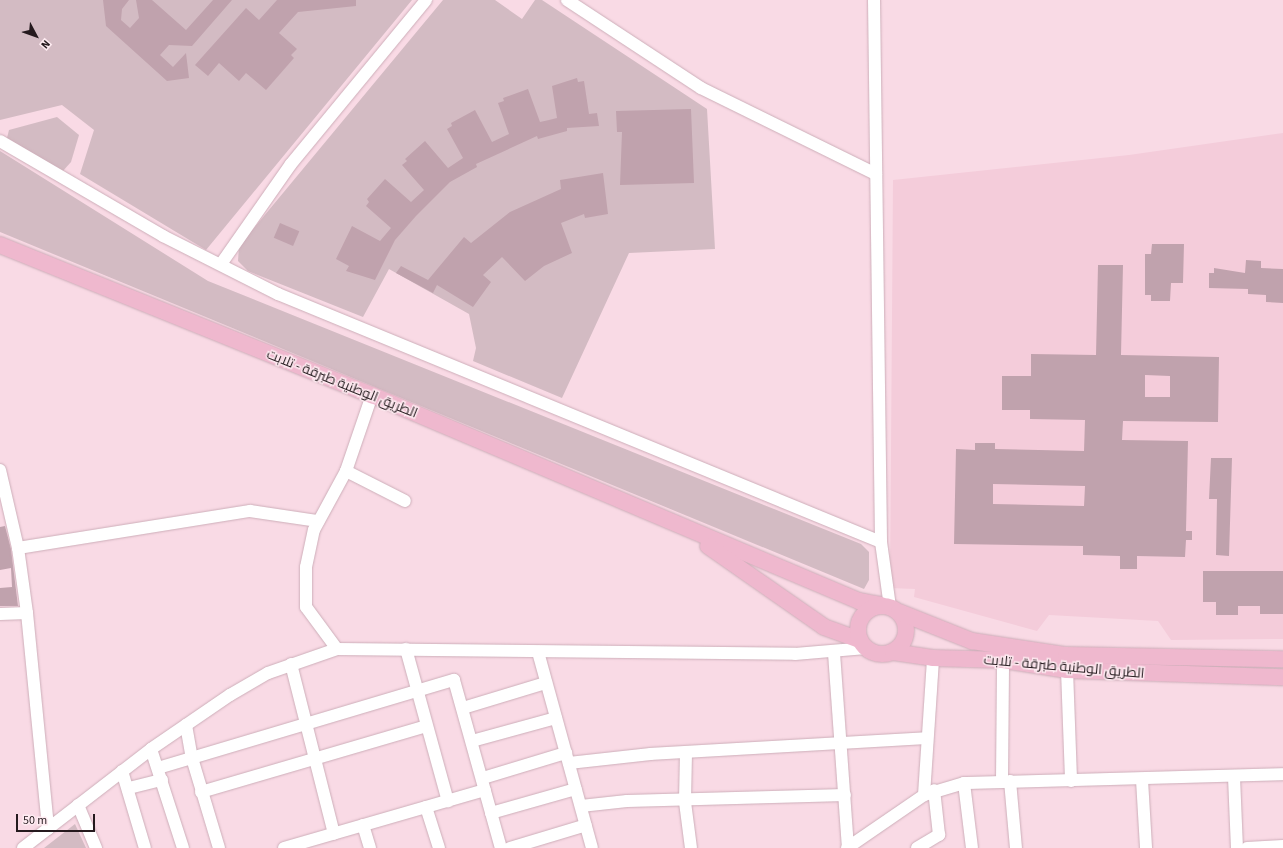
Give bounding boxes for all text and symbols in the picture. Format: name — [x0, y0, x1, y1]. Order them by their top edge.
north arrow — [16, 16, 56, 56]
text: N — [37, 37, 54, 52]
street label: الطريق الوطنية طبرقة - تلابت — [264, 346, 420, 422]
street label: الطريق الوطنية طبرقة - تلابت — [983, 652, 1145, 682]
scale bar — [18, 806, 97, 832]
text: 50 m — [23, 812, 47, 829]

